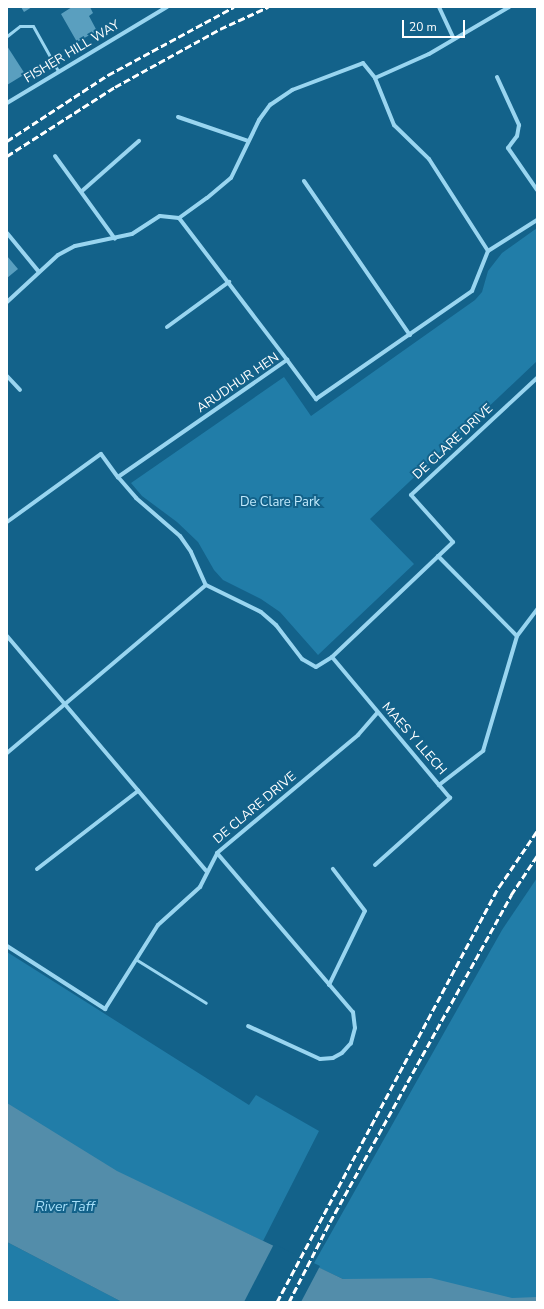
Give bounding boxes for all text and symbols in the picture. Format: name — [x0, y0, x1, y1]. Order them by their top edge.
scale bar — [404, 12, 467, 38]
street label: FISHER HILL WAY — [21, 17, 123, 87]
text: 20 m — [409, 19, 437, 35]
street label: ARUDHUR HEN — [194, 350, 282, 416]
street label: DE CLARE DRIVE — [410, 401, 496, 483]
park label: De Clare Park — [240, 494, 320, 510]
street label: MAES Y LLECH — [378, 700, 450, 778]
street label: DE CLARE DRIVE — [210, 769, 300, 847]
water label: River Taff — [35, 1199, 95, 1215]

